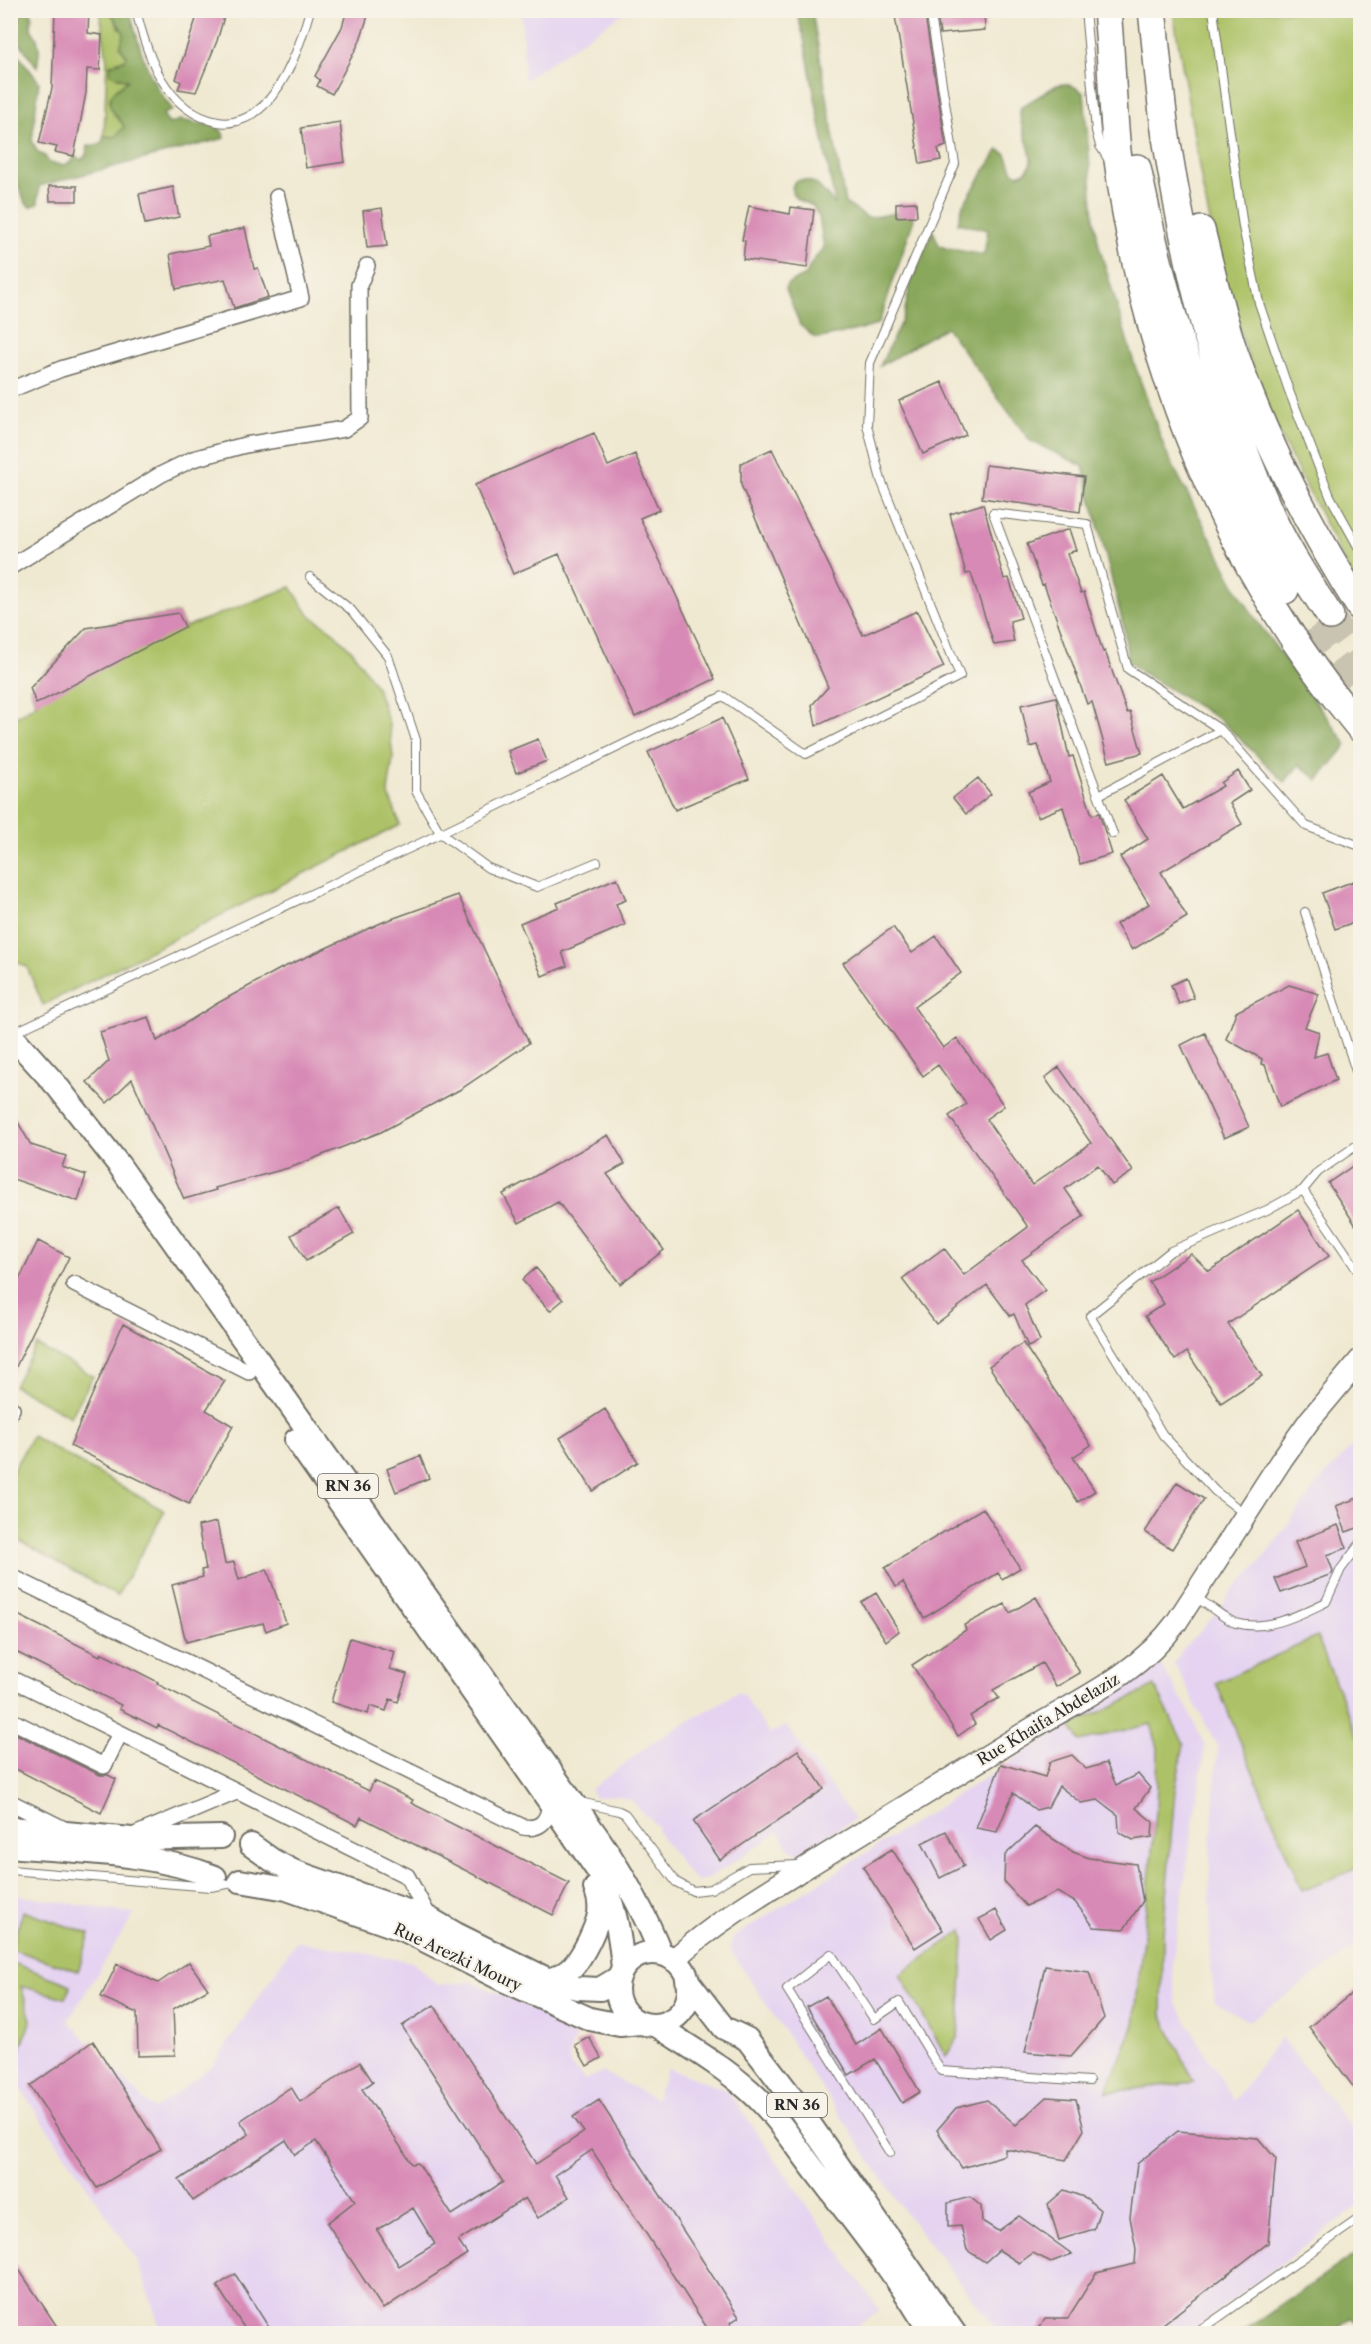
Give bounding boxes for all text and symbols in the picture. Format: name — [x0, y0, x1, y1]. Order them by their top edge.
road number: RN 36 — [318, 1474, 378, 1498]
street label: Rue Khaifa Abdelaziz — [973, 1668, 1123, 1770]
street label: Rue Arezki Moury — [391, 1919, 526, 1996]
road number: RN 36 — [767, 2093, 827, 2117]

